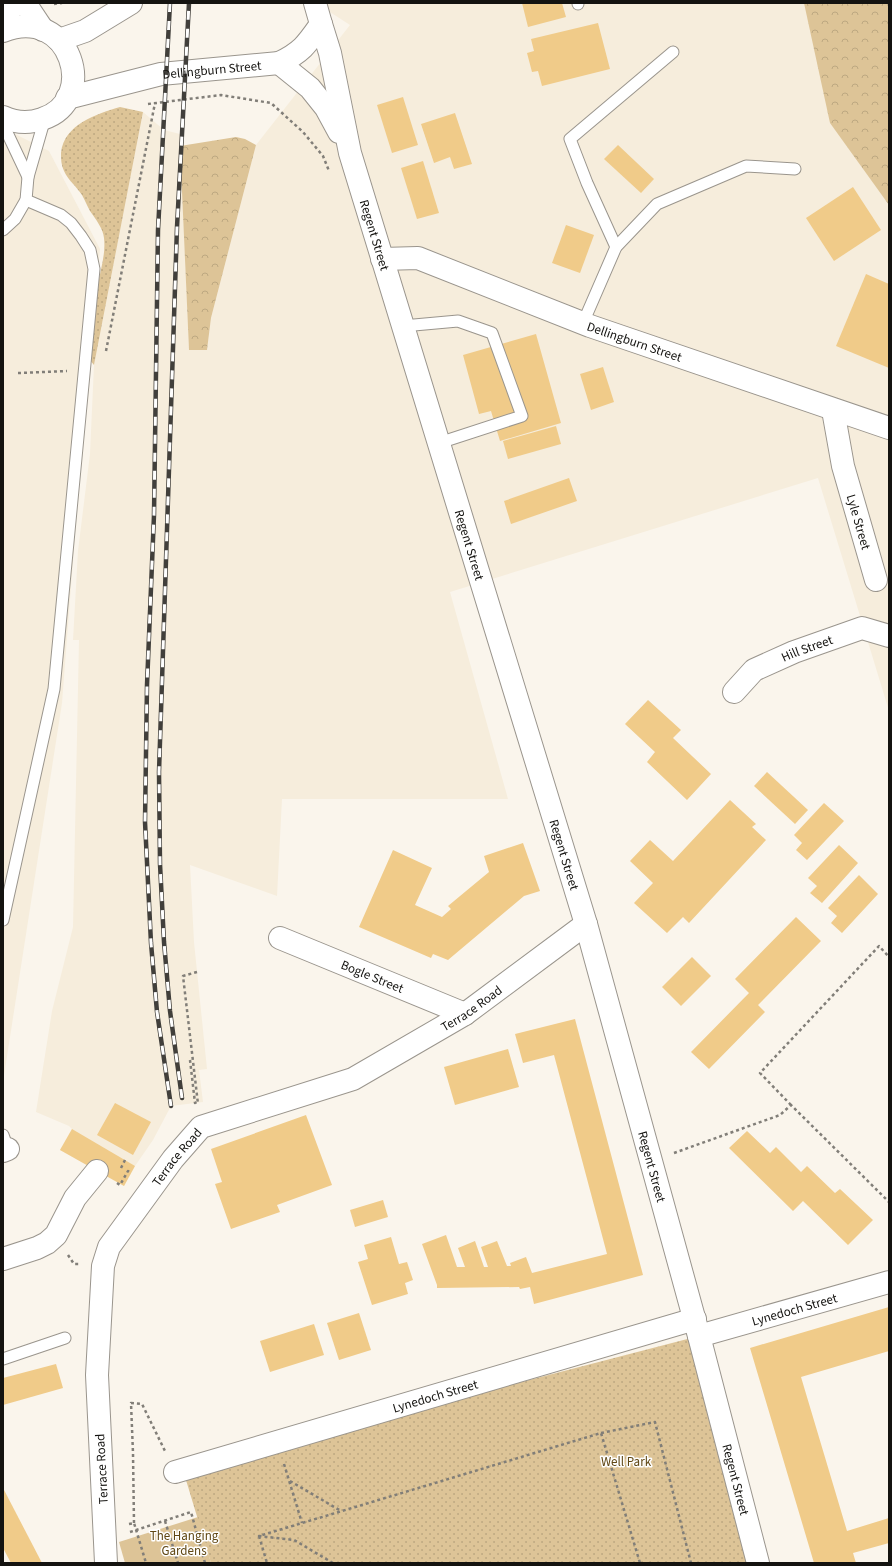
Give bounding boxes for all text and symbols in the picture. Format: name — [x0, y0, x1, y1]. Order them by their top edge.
street label: Dellingburn Street — [162, 57, 263, 84]
street label: Regent Street — [355, 198, 394, 273]
street label: Dellingburn Street — [584, 318, 685, 367]
street label: Lyle Street — [842, 492, 875, 553]
street label: Regent Street — [450, 507, 488, 583]
street label: Hill Street — [779, 631, 836, 667]
street label: Regent Street — [544, 817, 583, 893]
street label: Bogle Street — [338, 956, 407, 998]
street label: Terrace Road — [438, 981, 506, 1036]
street label: Terrace Road — [148, 1124, 206, 1190]
street label: Regent Street — [633, 1129, 670, 1205]
street label: Lynedoch Street — [750, 1289, 840, 1331]
street label: Lynedoch Street — [390, 1375, 481, 1418]
street label: Terrace Road — [91, 1433, 113, 1505]
street label: Regent Street — [717, 1442, 753, 1518]
park label: Well Park — [601, 1453, 652, 1471]
park label: The Hanging Gardens — [150, 1527, 219, 1560]

